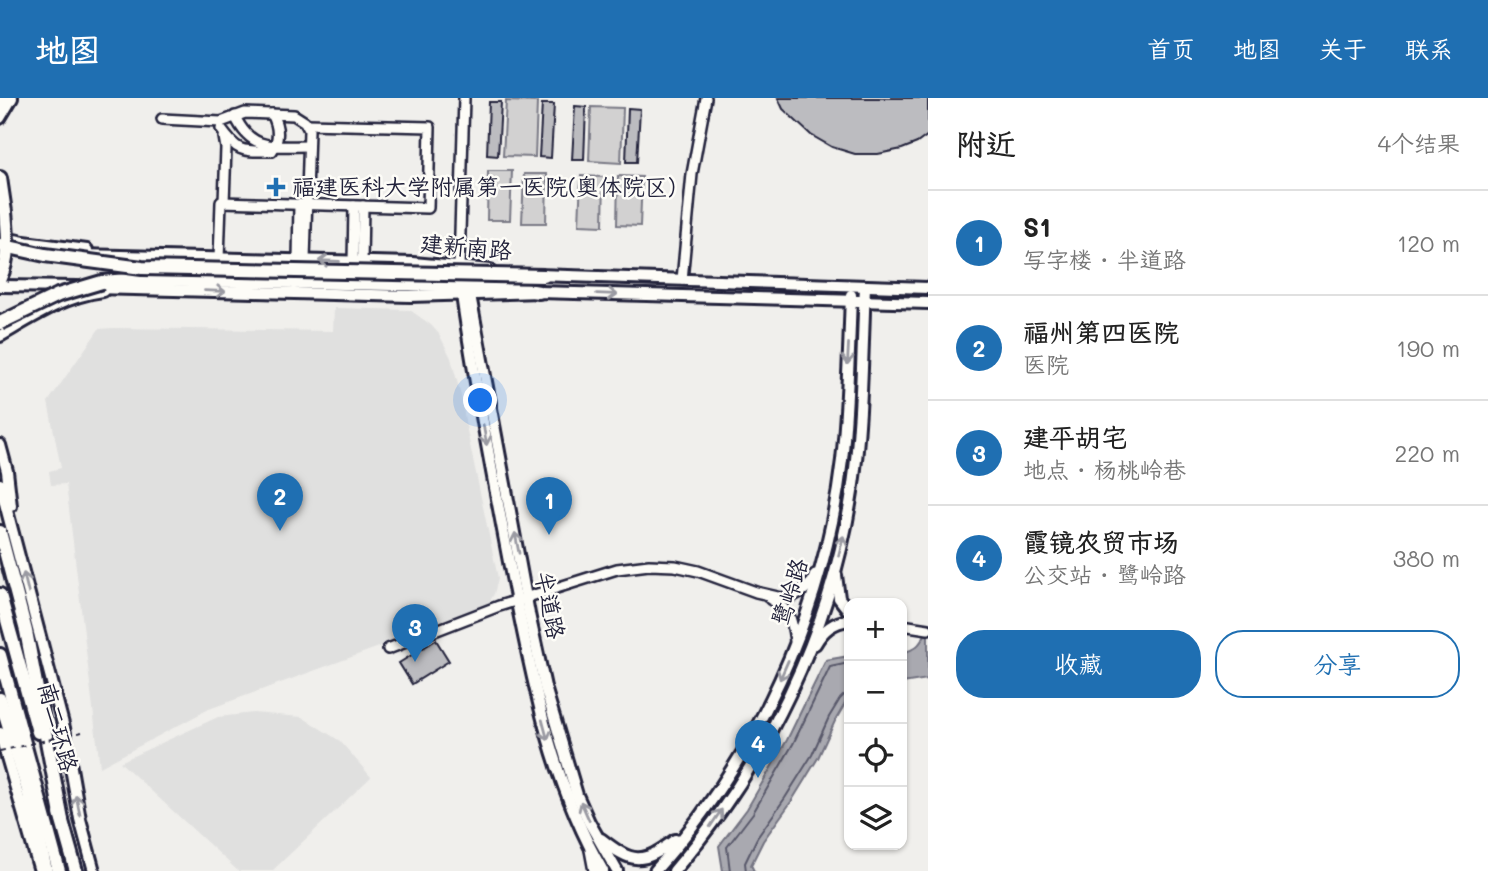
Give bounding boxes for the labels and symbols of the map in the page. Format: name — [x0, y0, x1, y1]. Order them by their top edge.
place label: 福建医科大学附属第一医院(奥体院区) — [292, 171, 676, 201]
marker: 福建医科大学附属第一医院(奥体院区) — [266, 177, 286, 197]
street label: 建新南路 — [419, 227, 513, 265]
one-way arrow — [318, 254, 341, 268]
one-way arrow — [203, 284, 226, 297]
one-way arrow — [595, 288, 618, 301]
one-way arrow — [842, 342, 855, 365]
your location — [463, 383, 497, 417]
one-way arrow — [479, 423, 492, 446]
pin: 2 — [257, 473, 303, 531]
pin: 1 — [526, 477, 572, 535]
one-way arrow — [509, 532, 523, 555]
one-way arrow — [835, 535, 848, 558]
street label: 鹭岭路 — [765, 554, 813, 629]
street label: 半道路 — [530, 568, 572, 642]
one-way arrow — [19, 573, 32, 595]
pin: 3 — [392, 604, 438, 662]
one-way arrow — [777, 659, 790, 680]
street label: 南二环路 — [33, 678, 85, 775]
one-way arrow — [539, 718, 552, 741]
pin: 4 — [735, 720, 781, 778]
one-way arrow — [70, 794, 84, 817]
one-way arrow — [578, 801, 591, 822]
one-way arrow — [709, 809, 723, 828]

